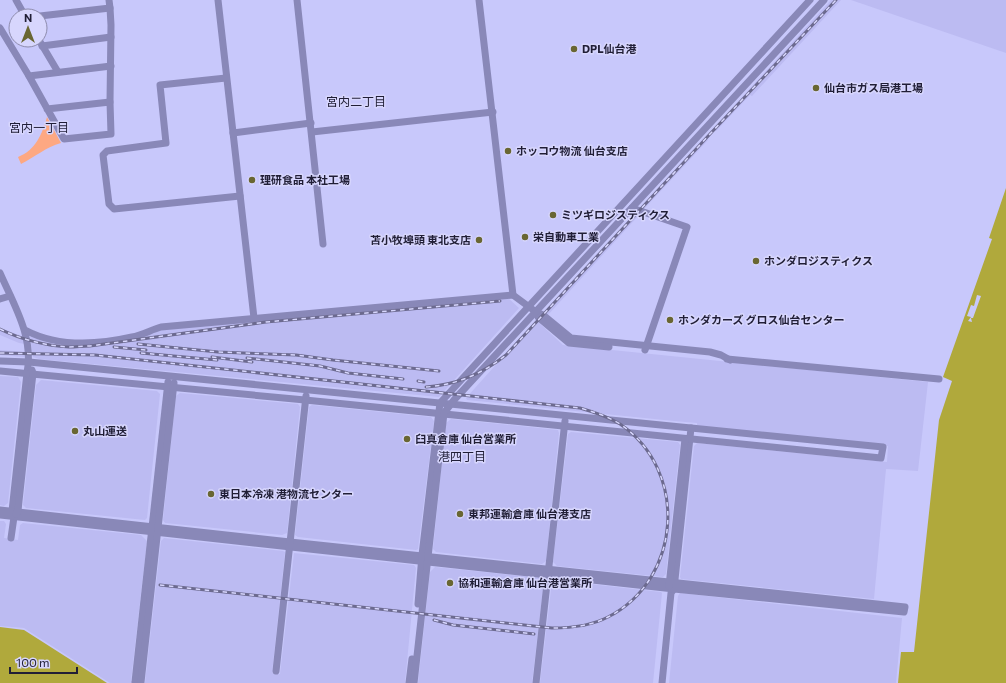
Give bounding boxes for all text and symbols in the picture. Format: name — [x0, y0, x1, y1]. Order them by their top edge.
north arrow — [8, 8, 48, 48]
text: N — [24, 11, 32, 24]
place label: DPL仙台港 — [582, 42, 637, 55]
marker: DPL仙台港 — [569, 44, 579, 54]
place label: 仙台市ガス局港工場 — [824, 81, 923, 94]
marker: 仙台市ガス局港工場 — [811, 83, 821, 93]
district label: 宮内二丁目 — [326, 94, 386, 108]
district label: 宮内一丁目 — [9, 120, 69, 134]
place label: ホッコウ物流 仙台支店 — [516, 144, 628, 157]
marker: ホッコウ物流 仙台支店 — [503, 146, 513, 156]
place label: 理研食品 本社工場 — [260, 173, 350, 186]
marker: 理研食品 本社工場 — [247, 175, 257, 185]
place label: ミツギロジスティクス — [561, 208, 670, 221]
marker: ミツギロジスティクス — [548, 210, 558, 220]
place label: 栄自動車工業 — [533, 230, 599, 243]
marker: 栄自動車工業 — [520, 232, 530, 242]
place label: 苫小牧埠頭 東北支店 — [370, 233, 471, 246]
marker: 苫小牧埠頭 東北支店 — [474, 235, 484, 245]
place label: ホンダロジスティクス — [764, 254, 873, 267]
marker: ホンダロジスティクス — [751, 256, 761, 266]
place label: ホンダカーズ グロス仙台センター — [678, 313, 845, 326]
marker: ホンダカーズ グロス仙台センター — [665, 315, 675, 325]
place label: 丸山運送 — [83, 424, 127, 437]
marker: 丸山運送 — [70, 426, 80, 436]
place label: 臼真倉庫 仙台営業所 — [415, 432, 516, 445]
marker: 臼真倉庫 仙台営業所 — [402, 434, 412, 444]
district label: 港四丁目 — [438, 449, 486, 463]
place label: 東日本冷凍 港物流センター — [219, 487, 353, 500]
marker: 東日本冷凍 港物流センター — [206, 489, 216, 499]
place label: 東邦運輸倉庫 仙台港支店 — [468, 507, 591, 520]
marker: 東邦運輸倉庫 仙台港支店 — [455, 509, 465, 519]
place label: 協和運輸倉庫 仙台港営業所 — [458, 576, 592, 589]
marker: 協和運輸倉庫 仙台港営業所 — [445, 578, 455, 588]
scale bar — [10, 649, 77, 675]
text: 100 m — [16, 655, 50, 669]

